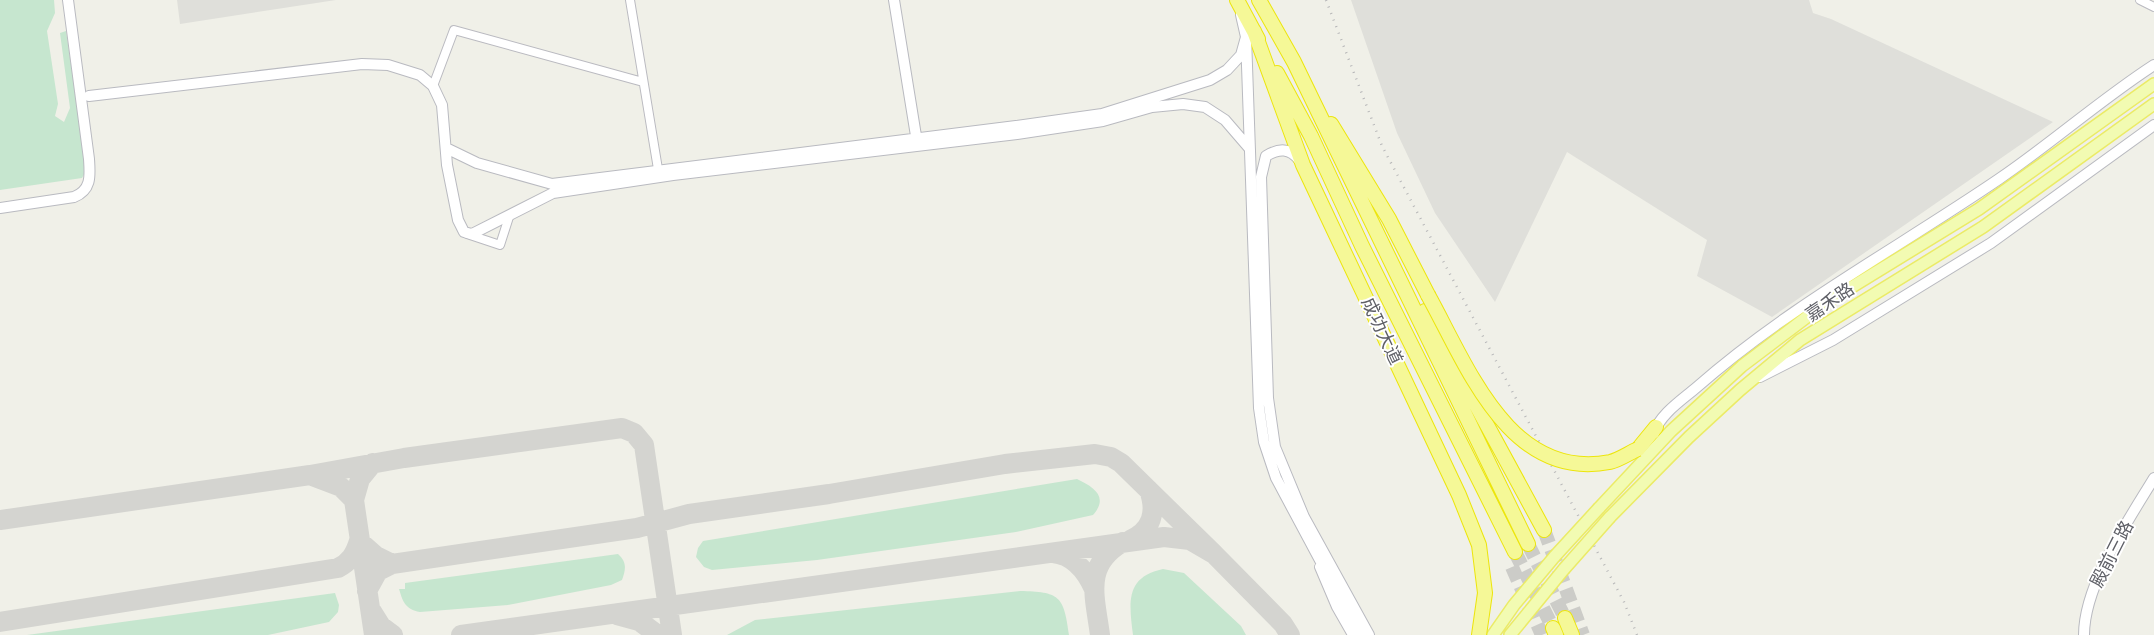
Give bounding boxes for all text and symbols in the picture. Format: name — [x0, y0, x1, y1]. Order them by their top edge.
street label: 嘉禾路 — [1801, 278, 1858, 325]
street label: 成功大道 — [1358, 294, 1407, 368]
street label: 殿前三路 — [2086, 517, 2137, 591]

